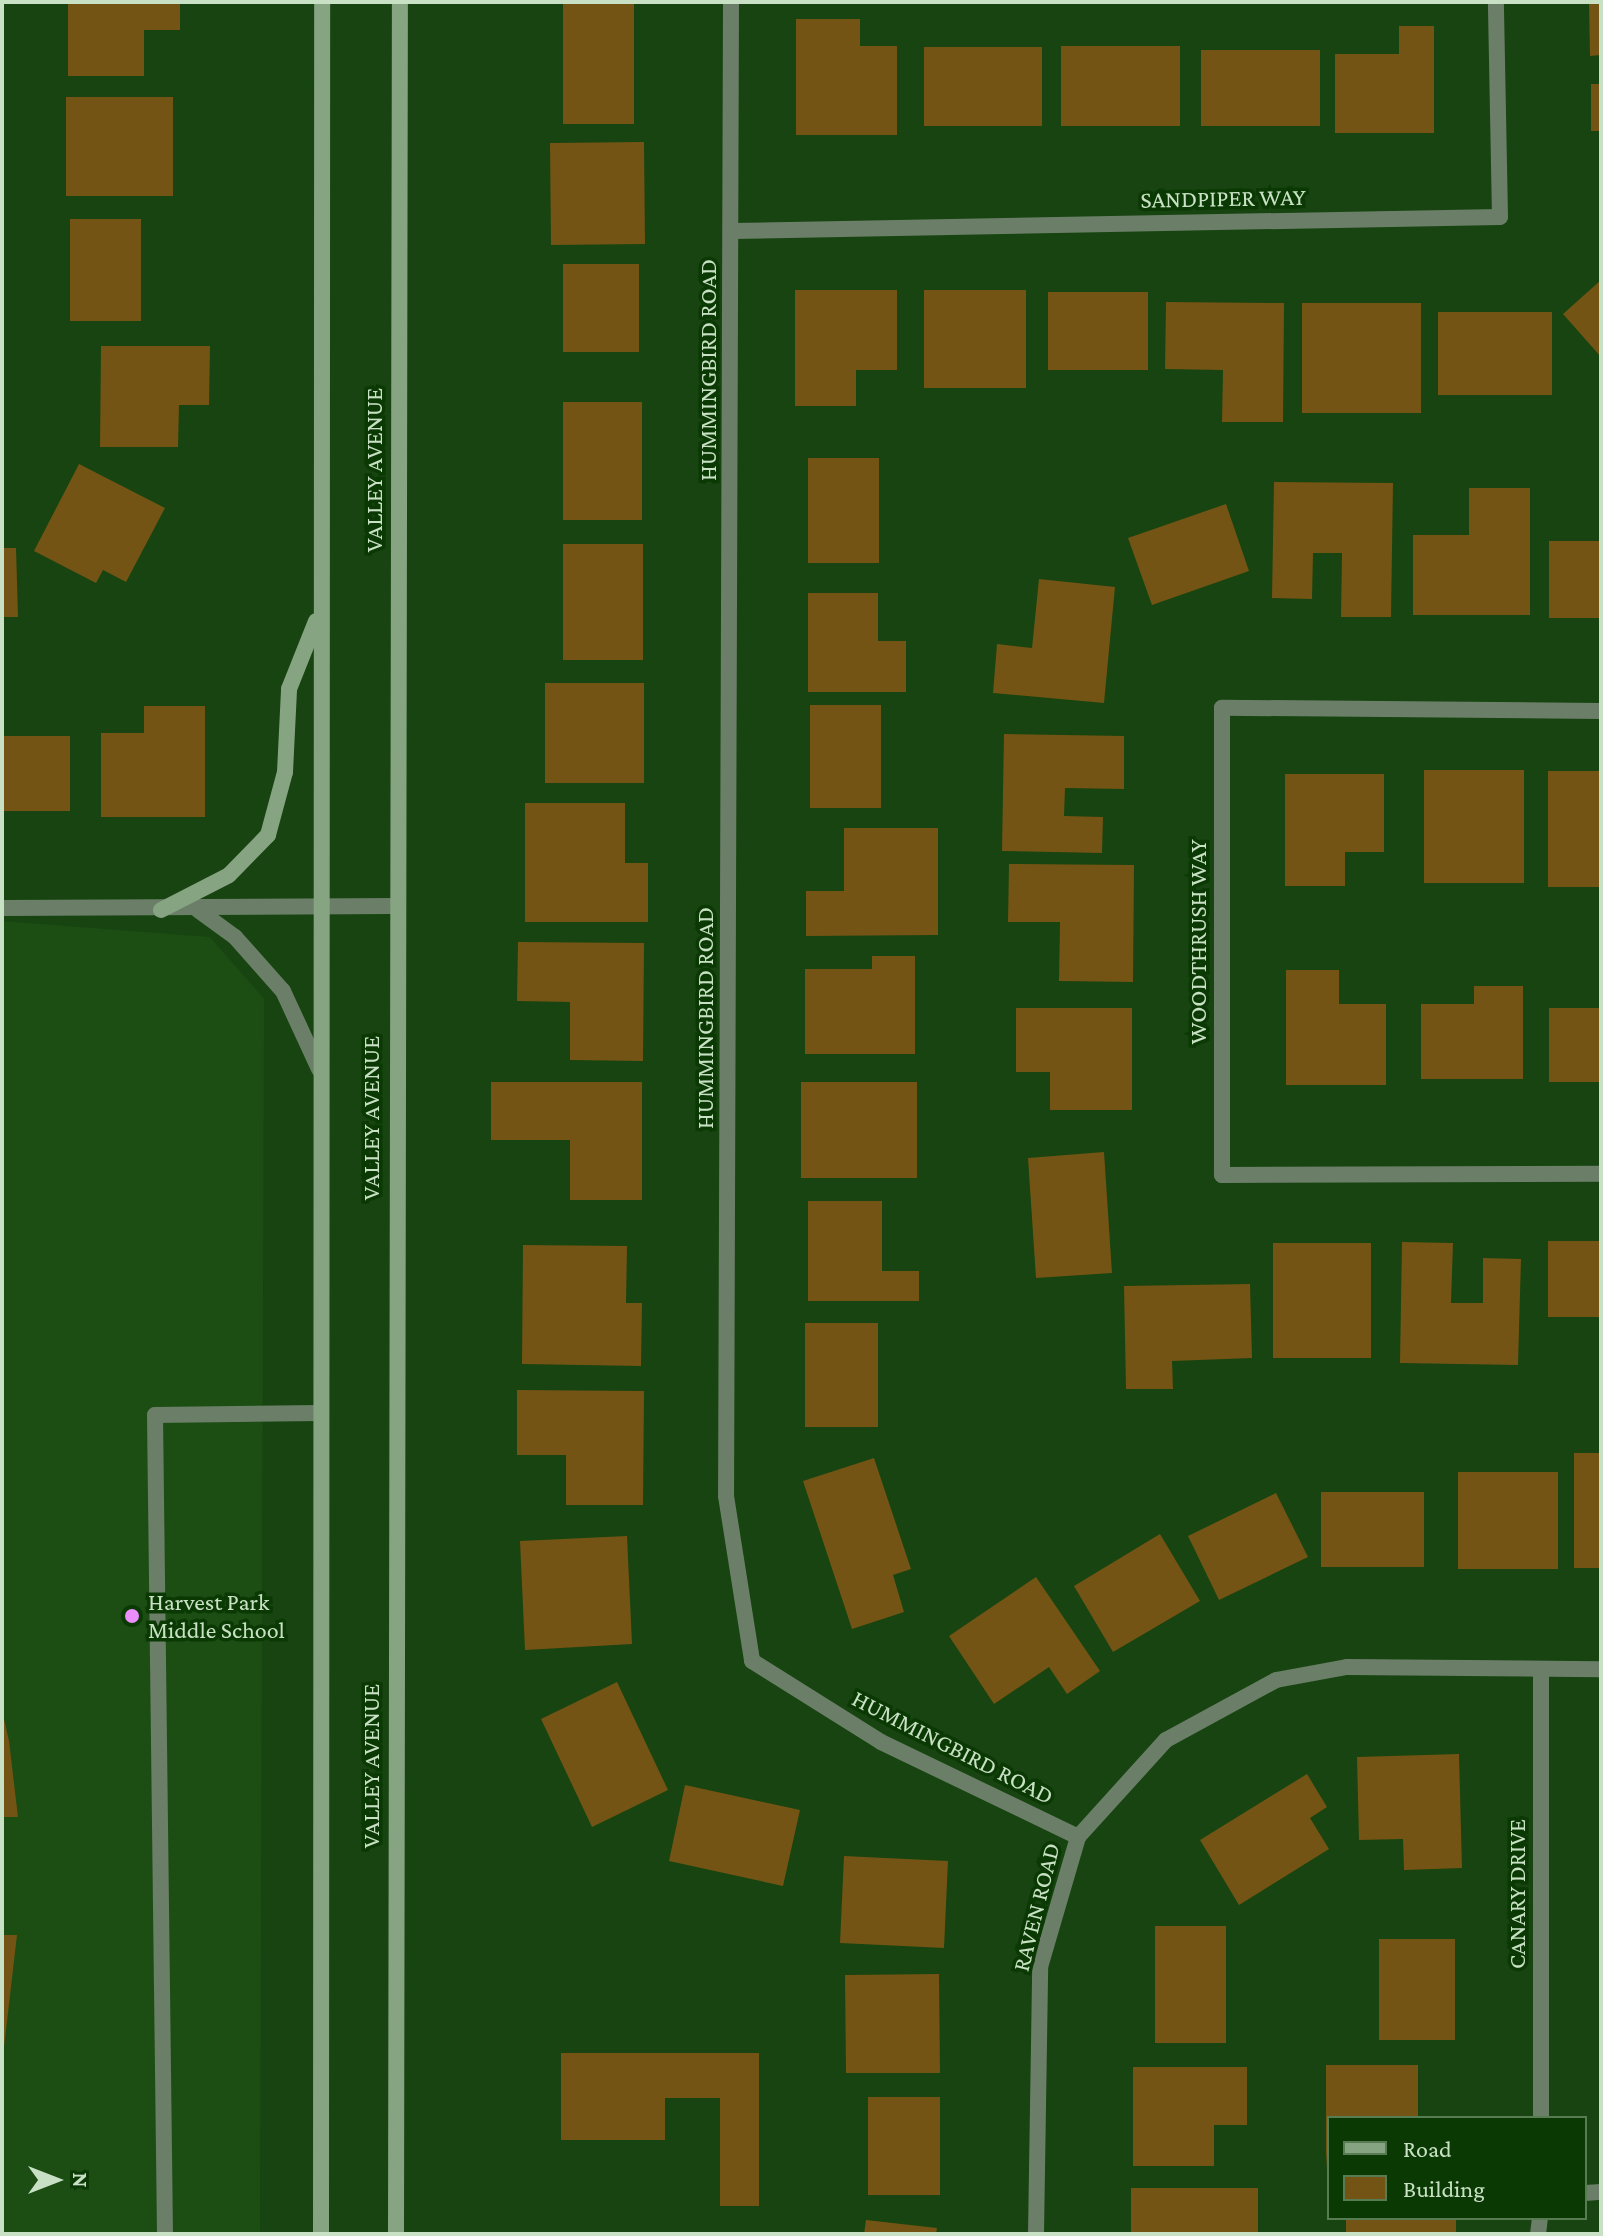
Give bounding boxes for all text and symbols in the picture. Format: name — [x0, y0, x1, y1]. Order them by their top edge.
street label: SANDPIPER WAY — [1140, 182, 1306, 214]
street label: HUMMINGBIRD ROAD — [694, 259, 722, 481]
street label: VALLEY AVENUE — [360, 388, 388, 552]
street label: WOODTHRUSH WAY — [1184, 840, 1212, 1044]
street label: HUMMINGBIRD ROAD — [691, 907, 719, 1129]
street label: VALLEY AVENUE — [357, 1036, 385, 1200]
place label: Harvest Park Middle School — [148, 1588, 285, 1644]
marker: Harvest Park Middle School — [123, 1607, 141, 1625]
street label: VALLEY AVENUE — [357, 1684, 385, 1848]
street label: HUMMINGBIRD ROAD — [847, 1684, 1059, 1810]
street label: CANARY DRIVE — [1503, 1819, 1531, 1969]
street label: RAVEN ROAD — [1006, 1840, 1066, 1974]
legend — [1327, 2116, 1587, 2220]
text: Road — [1403, 2135, 1452, 2162]
north arrow — [16, 2140, 96, 2220]
text: N — [68, 2173, 93, 2188]
text: Building — [1403, 2175, 1485, 2202]

